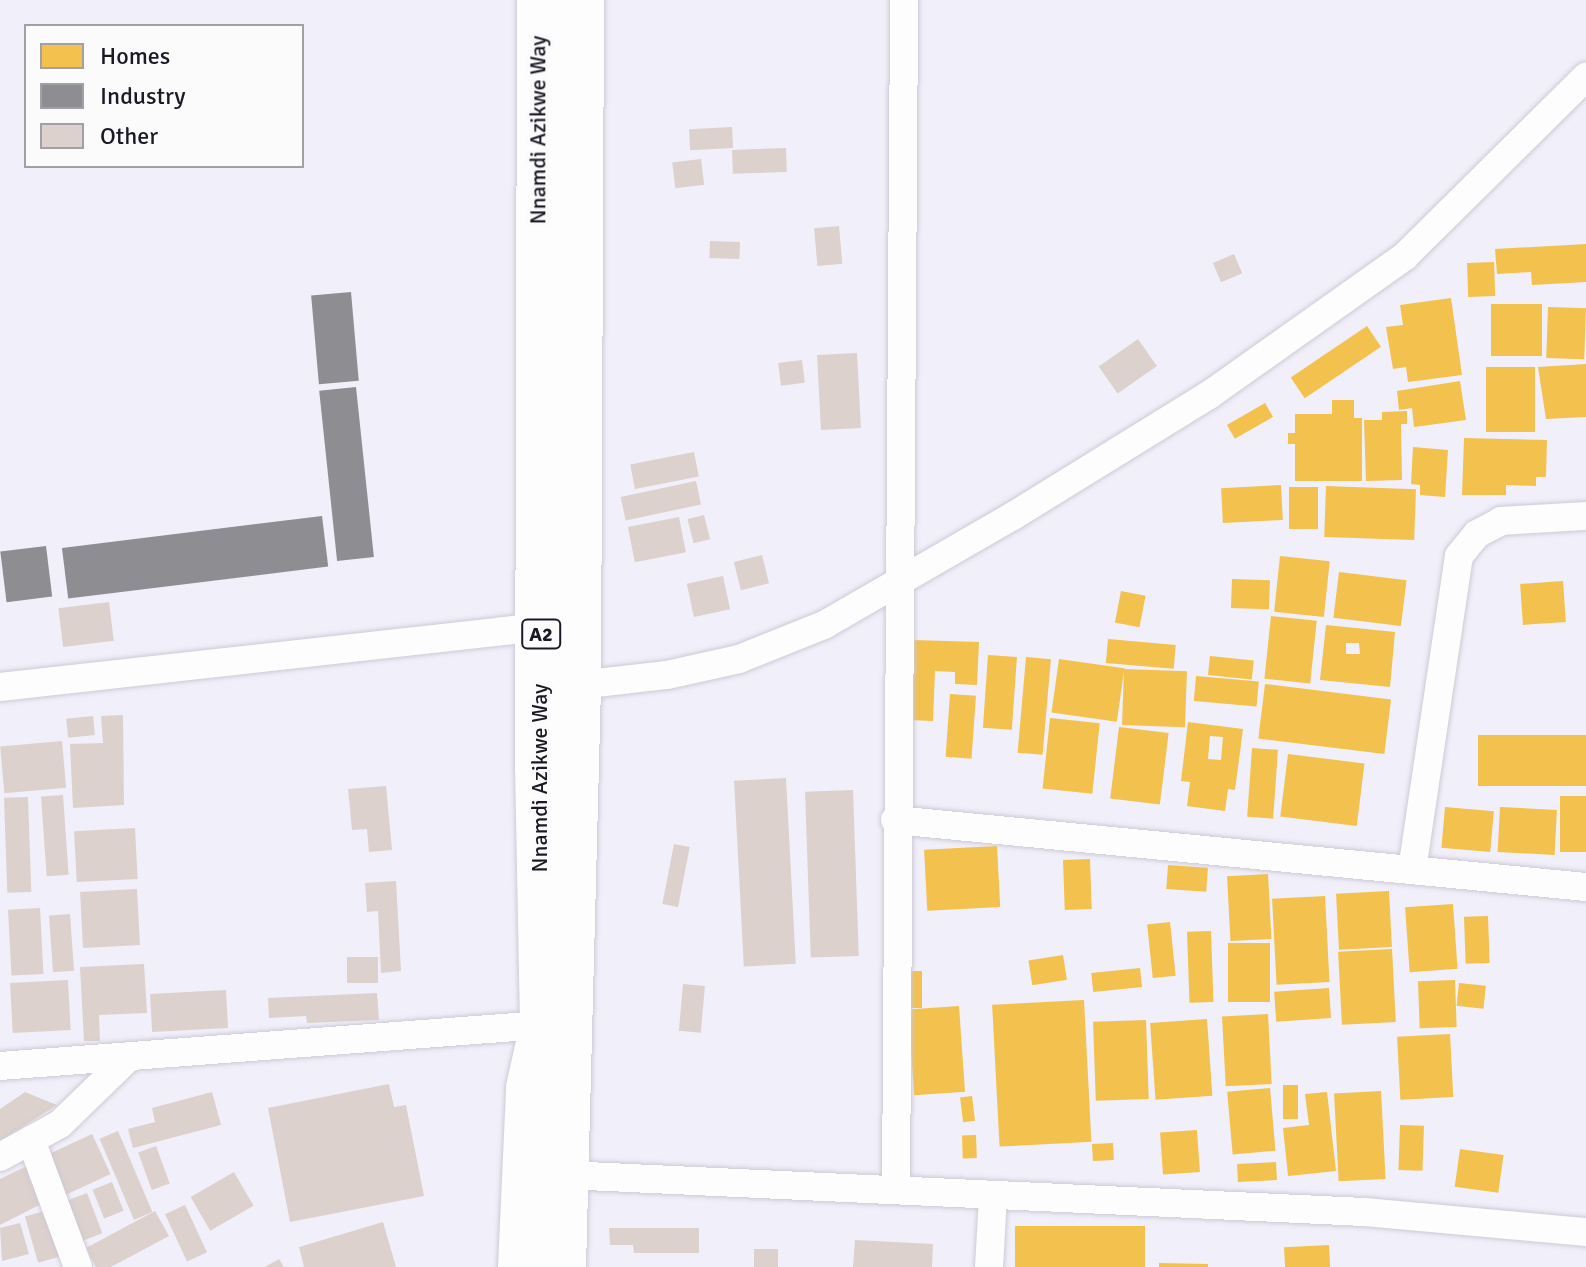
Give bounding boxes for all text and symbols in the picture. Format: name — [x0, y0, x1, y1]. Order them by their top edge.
legend — [24, 24, 304, 168]
street label: Nnamdi Azikwe Way — [525, 36, 551, 224]
text: Homes — [100, 41, 170, 71]
text: Industry — [100, 81, 186, 111]
text: Other — [100, 121, 158, 151]
road number: A2 — [521, 618, 561, 650]
street label: Nnamdi Azikwe Way — [527, 684, 553, 872]

